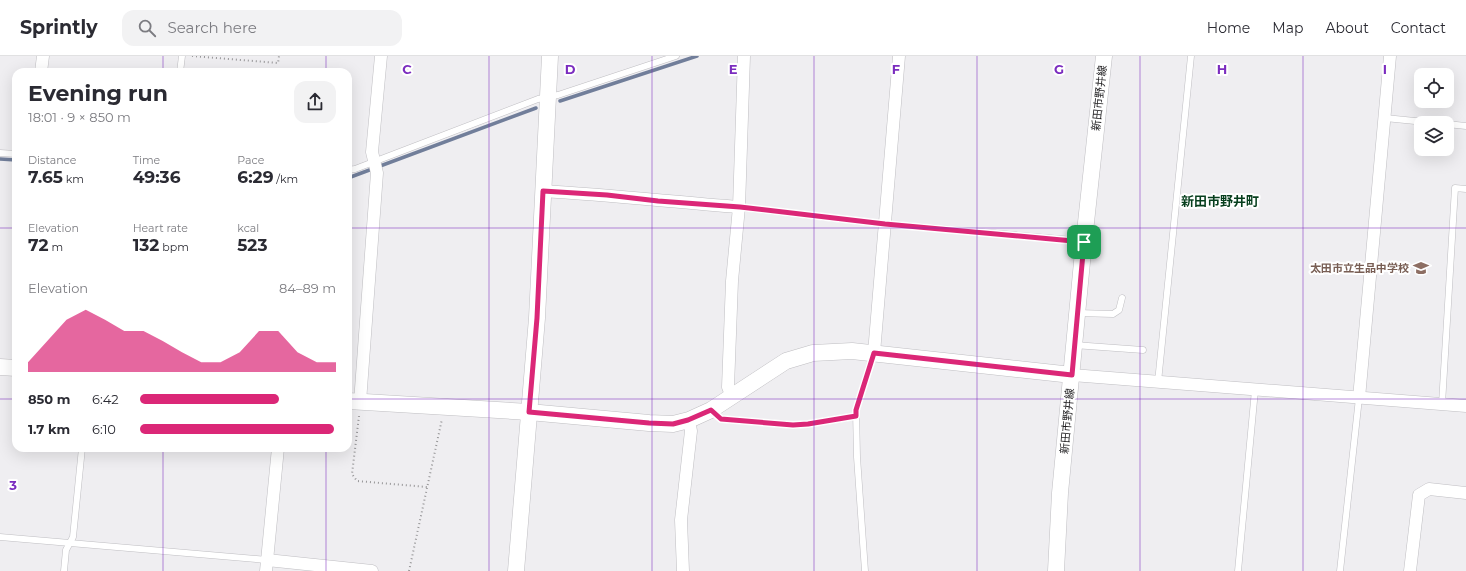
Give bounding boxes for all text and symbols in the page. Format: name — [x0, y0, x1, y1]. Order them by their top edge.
search box — [122, 10, 402, 46]
text: Sprintly — [20, 16, 98, 39]
icon: search — [136, 17, 158, 39]
text: Search here — [168, 18, 257, 37]
text: Home — [1207, 19, 1250, 37]
text: Map — [1272, 19, 1303, 37]
text: About — [1325, 19, 1369, 37]
text: Contact — [1391, 19, 1446, 37]
text: C — [402, 61, 412, 77]
text: D — [565, 61, 576, 77]
text: E — [729, 61, 738, 77]
text: F — [892, 61, 900, 77]
text: G — [1054, 61, 1064, 77]
text: H — [1217, 61, 1227, 77]
text: I — [1383, 61, 1387, 77]
street label: 新田市野井線 — [1089, 64, 1109, 132]
map controls — [1414, 68, 1454, 156]
button: locate — [1414, 68, 1454, 108]
text: Evening run — [28, 80, 168, 107]
button: share — [294, 81, 336, 123]
text: 18:01 · 9 × 850 m — [28, 109, 131, 125]
button: layers — [1414, 116, 1454, 156]
text: Distance — [28, 153, 76, 167]
text: Time — [133, 153, 160, 167]
text: Pace — [237, 153, 264, 167]
text: 7.65 — [28, 167, 63, 187]
text: 49:36 — [133, 167, 180, 187]
text: 6:29 — [237, 167, 273, 187]
text: km — [63, 172, 84, 186]
text: /km — [273, 172, 298, 186]
district label: 新田市野井町 — [1181, 193, 1259, 209]
text: Elevation — [28, 221, 79, 235]
text: Heart rate — [133, 221, 188, 235]
text: kcal — [237, 221, 259, 235]
pin — [1067, 225, 1101, 259]
icon: arrive — [1073, 231, 1095, 253]
text: 72 — [28, 235, 49, 255]
text: 132 — [133, 235, 159, 255]
text: 523 — [237, 235, 267, 255]
text: m — [49, 240, 63, 254]
text: bpm — [159, 240, 189, 254]
school or university icon: 太田市立生品中学校 — [1412, 259, 1430, 277]
place label: 太田市立生品中学校 — [1310, 261, 1409, 275]
text: Elevation — [28, 280, 88, 296]
text: 84–89 m — [279, 280, 336, 296]
street label: 新田市野井線 — [1057, 388, 1077, 454]
text: 850 m — [28, 391, 70, 407]
text: 6:42 — [92, 391, 119, 407]
text: 1.7 km — [28, 421, 70, 437]
text: 6:10 — [92, 421, 116, 437]
text: 3 — [8, 477, 17, 493]

